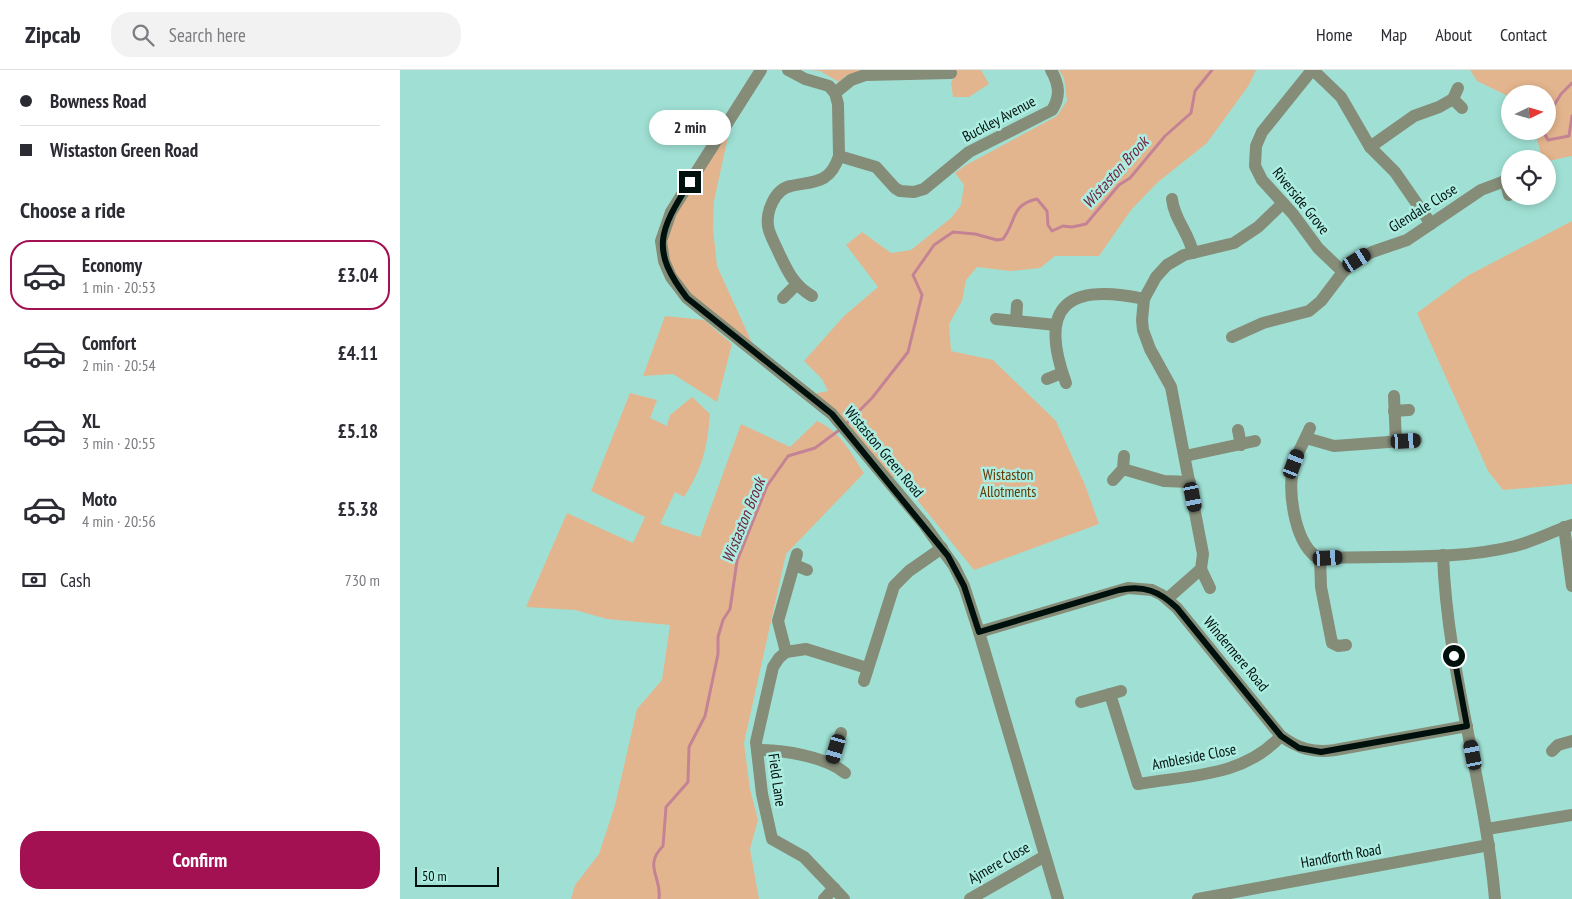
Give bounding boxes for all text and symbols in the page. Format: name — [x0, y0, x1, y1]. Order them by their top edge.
search box — [111, 12, 461, 57]
text: Zipcab — [25, 19, 81, 50]
icon: search — [129, 21, 157, 49]
text: Search here — [169, 23, 246, 47]
text: Home — [1316, 23, 1353, 46]
text: Map — [1381, 23, 1407, 46]
text: About — [1435, 23, 1472, 46]
text: Contact — [1500, 23, 1547, 46]
north arrow — [1501, 85, 1556, 140]
map controls — [1501, 85, 1556, 205]
text: Bowness Road — [50, 89, 146, 113]
street label: Buckley Avenue — [959, 91, 1039, 146]
callout: 2 min — [649, 109, 731, 144]
text: 2 min — [674, 117, 706, 137]
water label: Wistaston Brook — [1078, 131, 1154, 212]
text: Wistaston Green Road — [50, 138, 198, 162]
button: locate — [1501, 150, 1556, 205]
street label: Riverside Grove — [1269, 163, 1334, 238]
route end — [679, 171, 701, 193]
street label: Glendale Close — [1385, 179, 1460, 236]
text: Choose a ride — [20, 196, 125, 224]
car — [1340, 246, 1373, 274]
icon: car — [22, 253, 67, 298]
text: Economy — [82, 253, 142, 277]
text: £3.04 — [338, 263, 378, 287]
text: 1 min · 20:53 — [82, 277, 156, 297]
icon: car — [22, 331, 67, 376]
text: Comfort — [82, 331, 136, 355]
text: £4.11 — [338, 341, 378, 365]
text: 2 min · 20:54 — [82, 355, 156, 375]
street label: Wistaston Green Road — [841, 402, 928, 501]
icon: car — [22, 409, 67, 454]
text: XL — [82, 409, 100, 433]
text: £5.18 — [338, 419, 378, 443]
text: 3 min · 20:55 — [82, 433, 156, 453]
car — [1390, 433, 1421, 449]
car — [1281, 447, 1306, 481]
park label: Wistaston Allotments — [980, 465, 1036, 501]
water label: Wistaston Brook — [717, 473, 770, 565]
car — [1182, 481, 1203, 513]
icon: car — [22, 487, 67, 532]
text: Moto — [82, 487, 117, 511]
text: £5.38 — [338, 497, 378, 521]
text: 4 min · 20:56 — [82, 511, 156, 531]
car — [1312, 550, 1343, 566]
icon: cash — [20, 566, 48, 594]
text: Cash — [60, 568, 91, 592]
text: 730 m — [345, 570, 380, 590]
street label: Windermere Road — [1200, 612, 1273, 695]
route start — [1443, 645, 1465, 667]
car — [824, 733, 847, 765]
street label: Ambleside Close — [1150, 739, 1238, 774]
car — [1462, 739, 1483, 771]
street label: Field Lane — [764, 752, 791, 808]
button: Confirm — [20, 831, 380, 889]
street label: Ajmere Close — [965, 837, 1033, 888]
street label: Handforth Road — [1299, 839, 1383, 872]
scale bar — [415, 864, 499, 887]
text: 50 m — [422, 867, 447, 885]

